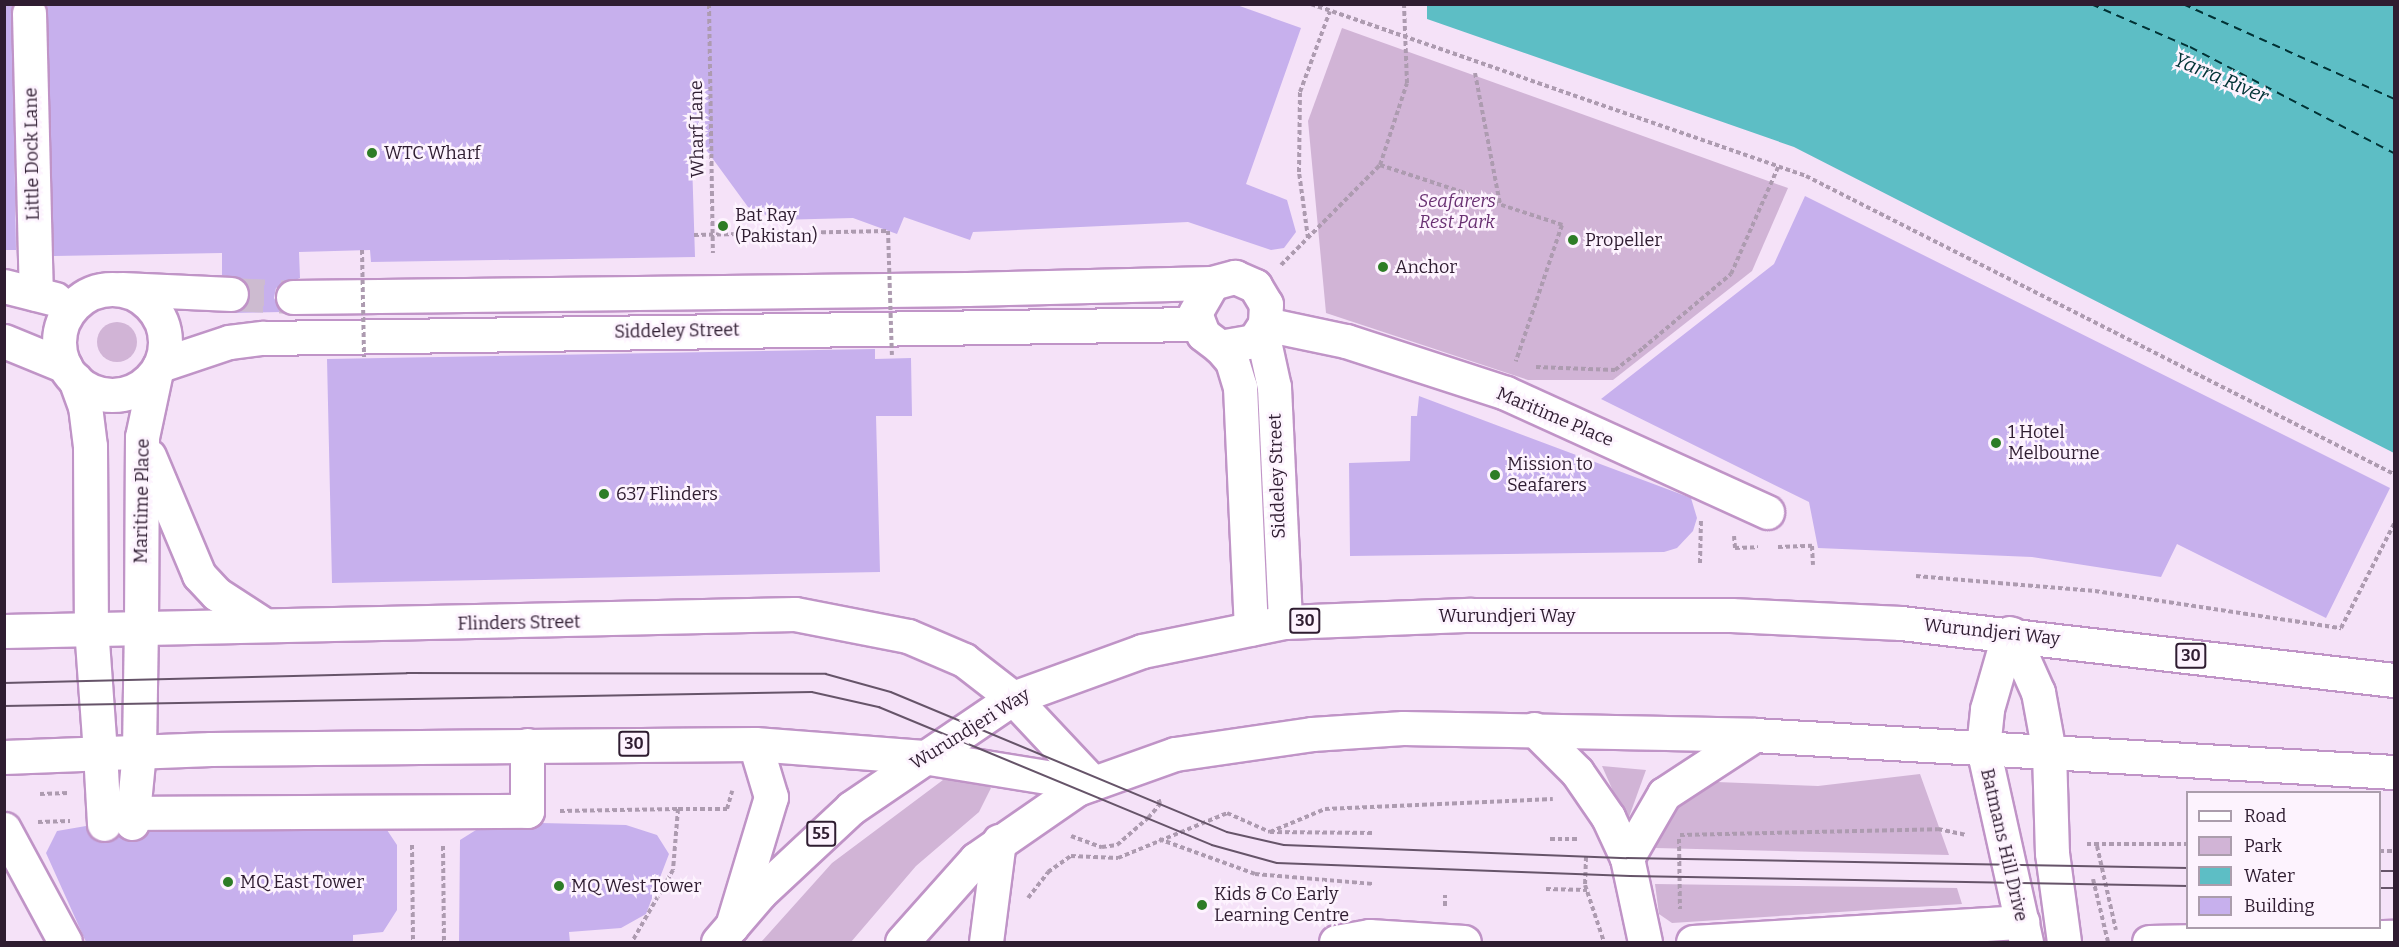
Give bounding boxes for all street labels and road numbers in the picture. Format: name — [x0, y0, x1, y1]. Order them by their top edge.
street label: Wharf Lane — [685, 80, 709, 178]
street label: Little Dock Lane — [20, 87, 44, 221]
street label: Siddeley Street — [614, 319, 740, 343]
street label: Maritime Place — [1493, 383, 1617, 451]
street label: Siddeley Street — [1264, 413, 1290, 539]
street label: Maritime Place — [130, 438, 154, 564]
street label: Wurundjeri Way — [1439, 605, 1575, 627]
road number: 30 — [1288, 608, 1322, 634]
street label: Flinders Street — [457, 611, 581, 635]
street label: Wurundjeri Way — [1923, 614, 2061, 650]
road number: 30 — [2174, 643, 2208, 669]
street label: Wurundjeri Way — [906, 684, 1034, 774]
road number: 30 — [618, 731, 650, 757]
street label: Batmans Hill Drive — [1976, 766, 2032, 924]
road number: 55 — [806, 821, 836, 847]

